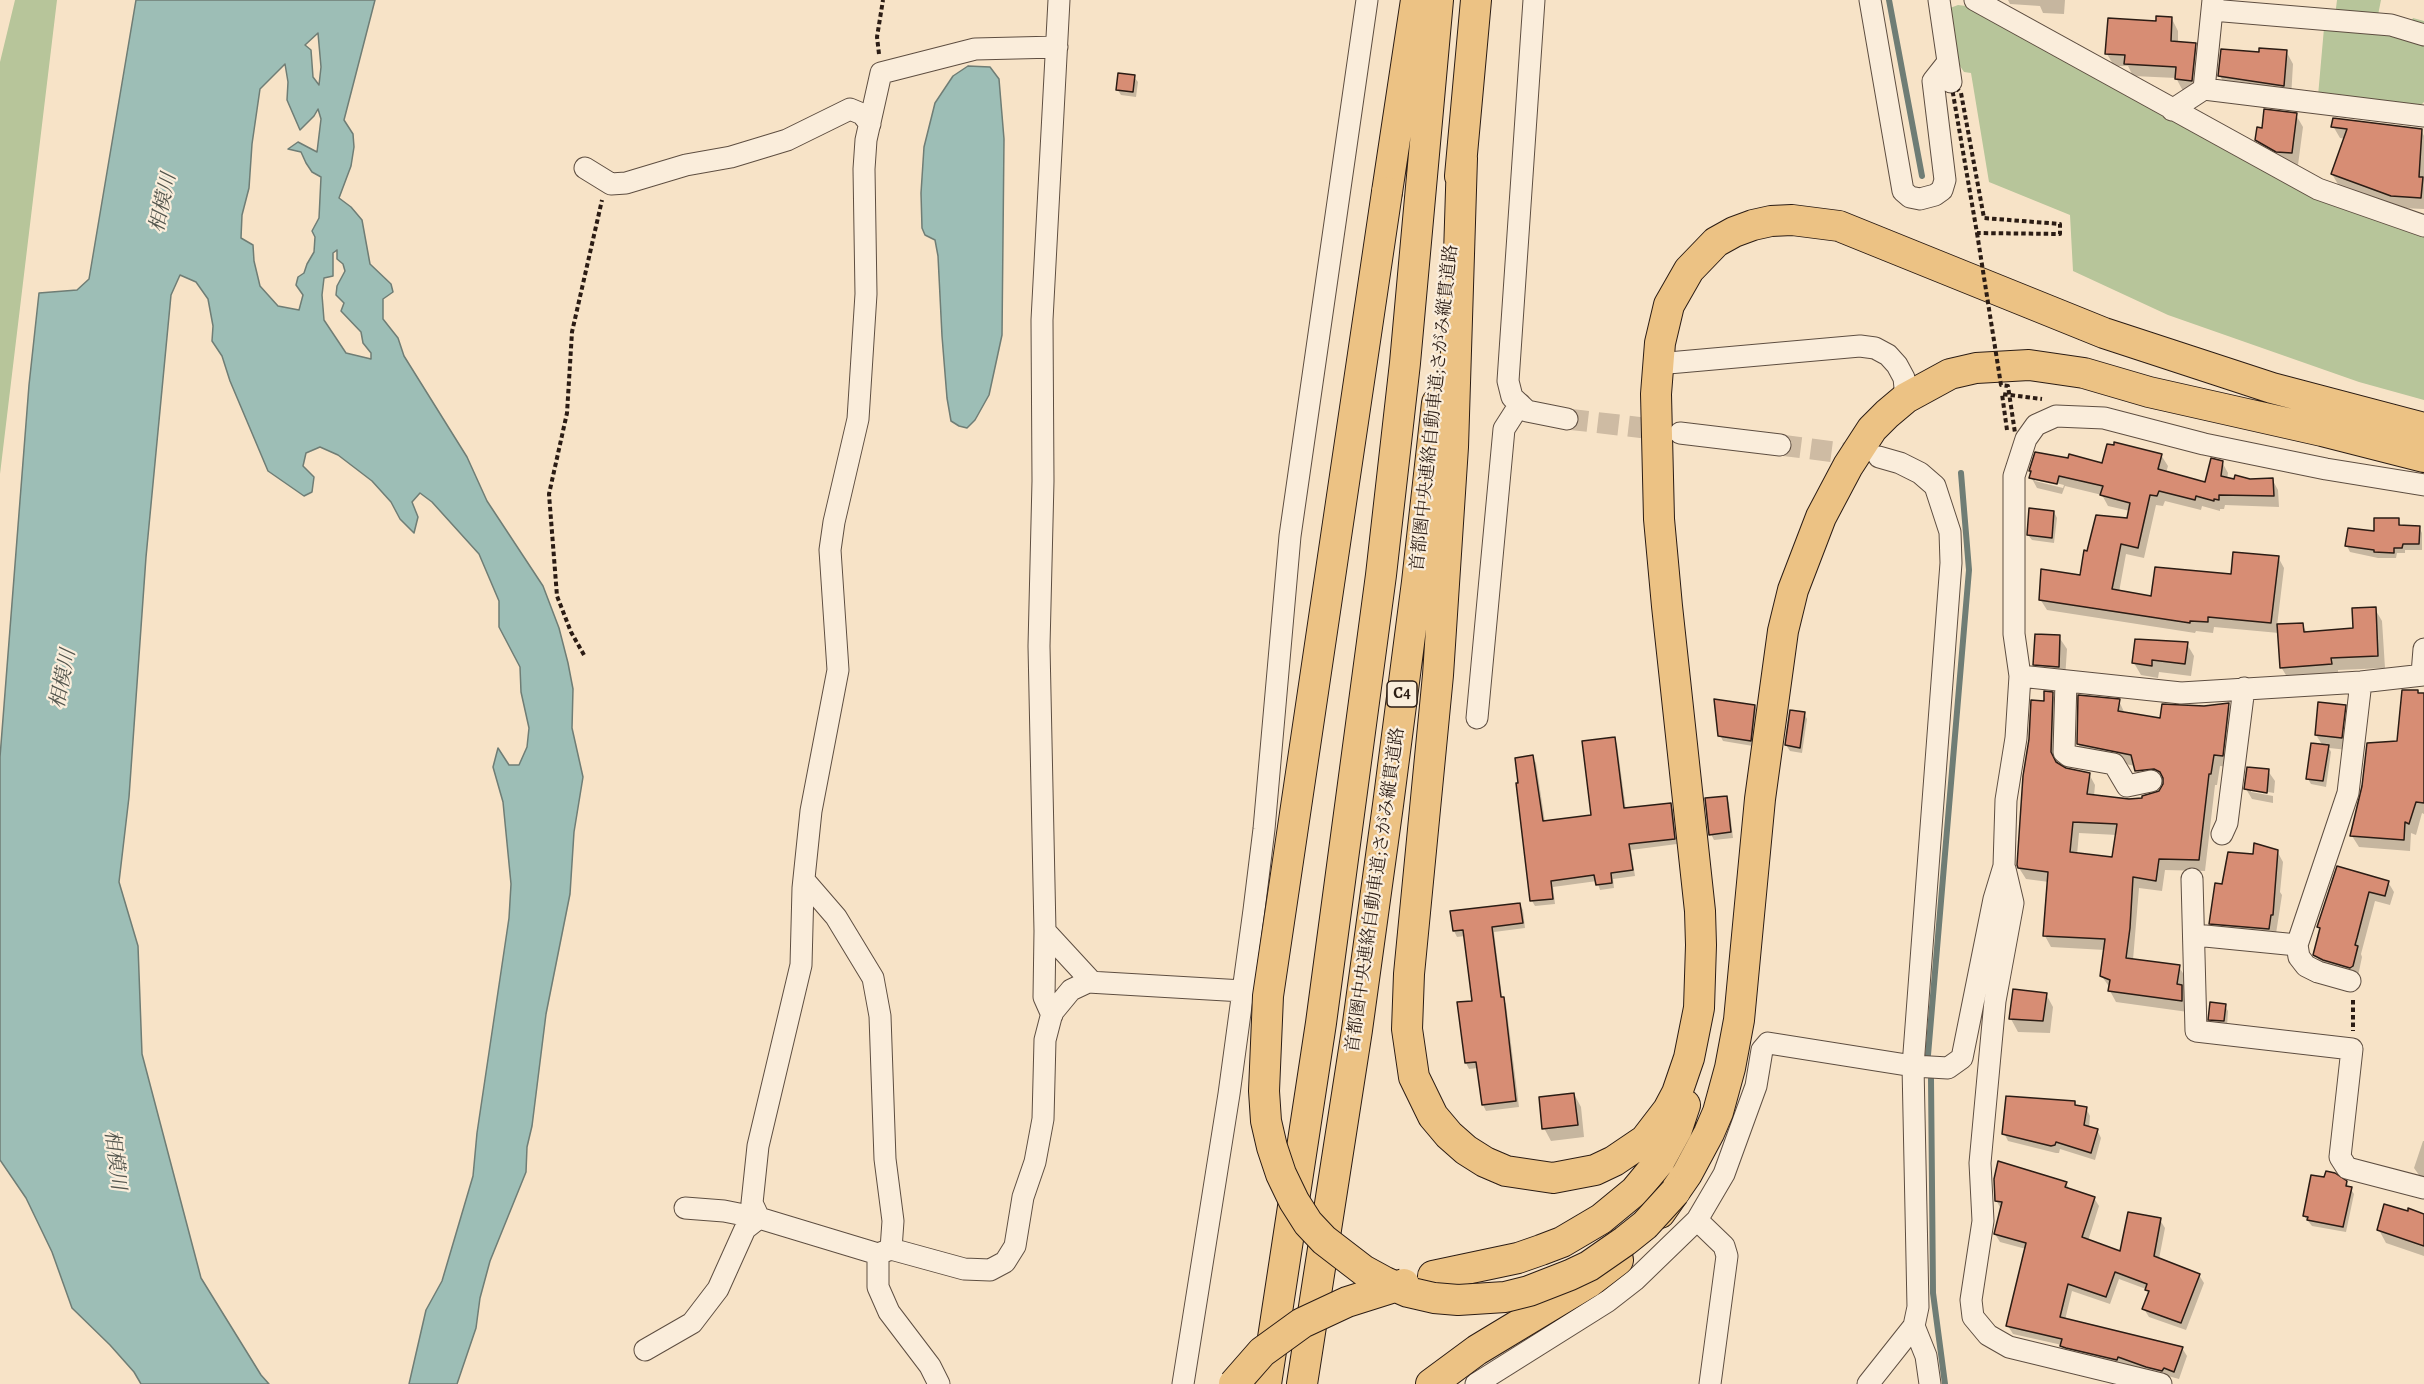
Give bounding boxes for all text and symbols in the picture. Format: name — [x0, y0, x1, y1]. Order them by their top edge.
water label: 相模川 — [146, 171, 182, 235]
street label: 首都圏中央連絡自動車道;さがみ縦貫道路 — [1407, 244, 1463, 572]
water label: 相模川 — [46, 647, 82, 711]
road number: C4 — [1387, 681, 1417, 707]
street label: 首都圏中央連絡自動車道;さがみ縦貫道路 — [1342, 726, 1410, 1054]
water label: 相模川 — [98, 1129, 130, 1191]

